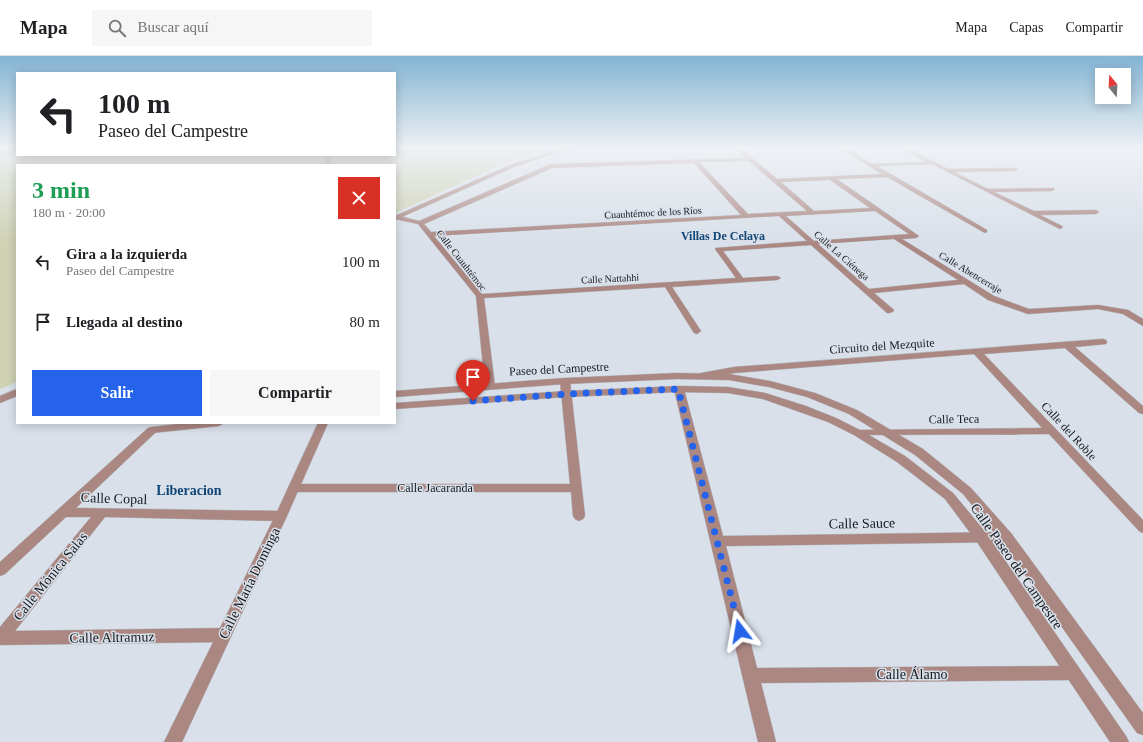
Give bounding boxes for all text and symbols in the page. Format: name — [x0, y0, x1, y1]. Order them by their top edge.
search box — [92, 10, 372, 46]
text: Mapa — [20, 17, 68, 38]
icon: search — [106, 17, 128, 39]
text: Buscar aquí — [138, 19, 209, 35]
text: Mapa — [955, 20, 987, 35]
text: Capas — [1009, 20, 1043, 35]
text: Compartir — [1065, 20, 1123, 35]
north arrow — [1095, 68, 1131, 104]
map controls — [1095, 68, 1131, 104]
icon: left — [32, 88, 84, 140]
text: 100 m — [98, 88, 170, 119]
text: Paseo del Campestre — [98, 121, 248, 141]
text: 3 min — [32, 177, 90, 203]
button: close — [338, 177, 380, 219]
street label: Cuauhtémoc de los Ríos — [604, 204, 702, 221]
text: 180 m · 20:00 — [32, 205, 105, 220]
street label: Calle Cuauhtémoc — [434, 228, 489, 293]
street label: Calle La Ciénega — [812, 228, 872, 283]
district label: Villas De Celaya — [681, 229, 765, 243]
text: Gira a la izquierda — [66, 246, 187, 262]
street label: Calle Abencerraje — [937, 249, 1005, 296]
icon: left — [32, 251, 54, 273]
text: 100 m — [342, 254, 380, 270]
text: Paseo del Campestre — [66, 263, 174, 278]
street label: Calle Nattahhi — [581, 271, 640, 286]
icon: arrive — [32, 311, 54, 333]
text: Llegada al destino — [66, 314, 183, 330]
text: 80 m — [350, 314, 380, 330]
street label: Circuito del Mezquite — [829, 335, 935, 357]
street label: Paseo del Campestre — [509, 359, 609, 379]
pin — [456, 360, 490, 401]
icon: arrive — [462, 366, 484, 388]
button: Salir — [32, 370, 202, 416]
button: Compartir — [210, 370, 380, 416]
street label: Calle del Roble — [1038, 399, 1100, 463]
street label: Calle Teca — [929, 412, 980, 426]
street label: Calle Jacaranda — [397, 481, 473, 495]
district label: Liberacion — [156, 483, 222, 498]
street label: Calle Copal — [80, 490, 148, 507]
street label: Calle Paseo del Campestre — [968, 501, 1066, 632]
street label: Calle Sauce — [829, 515, 895, 532]
street label: Calle María Dominga — [216, 524, 283, 641]
street label: Calle Mónica Salas — [10, 529, 90, 623]
position arrow — [719, 610, 761, 652]
street label: Calle Altramuz — [69, 629, 155, 646]
street label: Calle Álamo — [876, 666, 948, 682]

